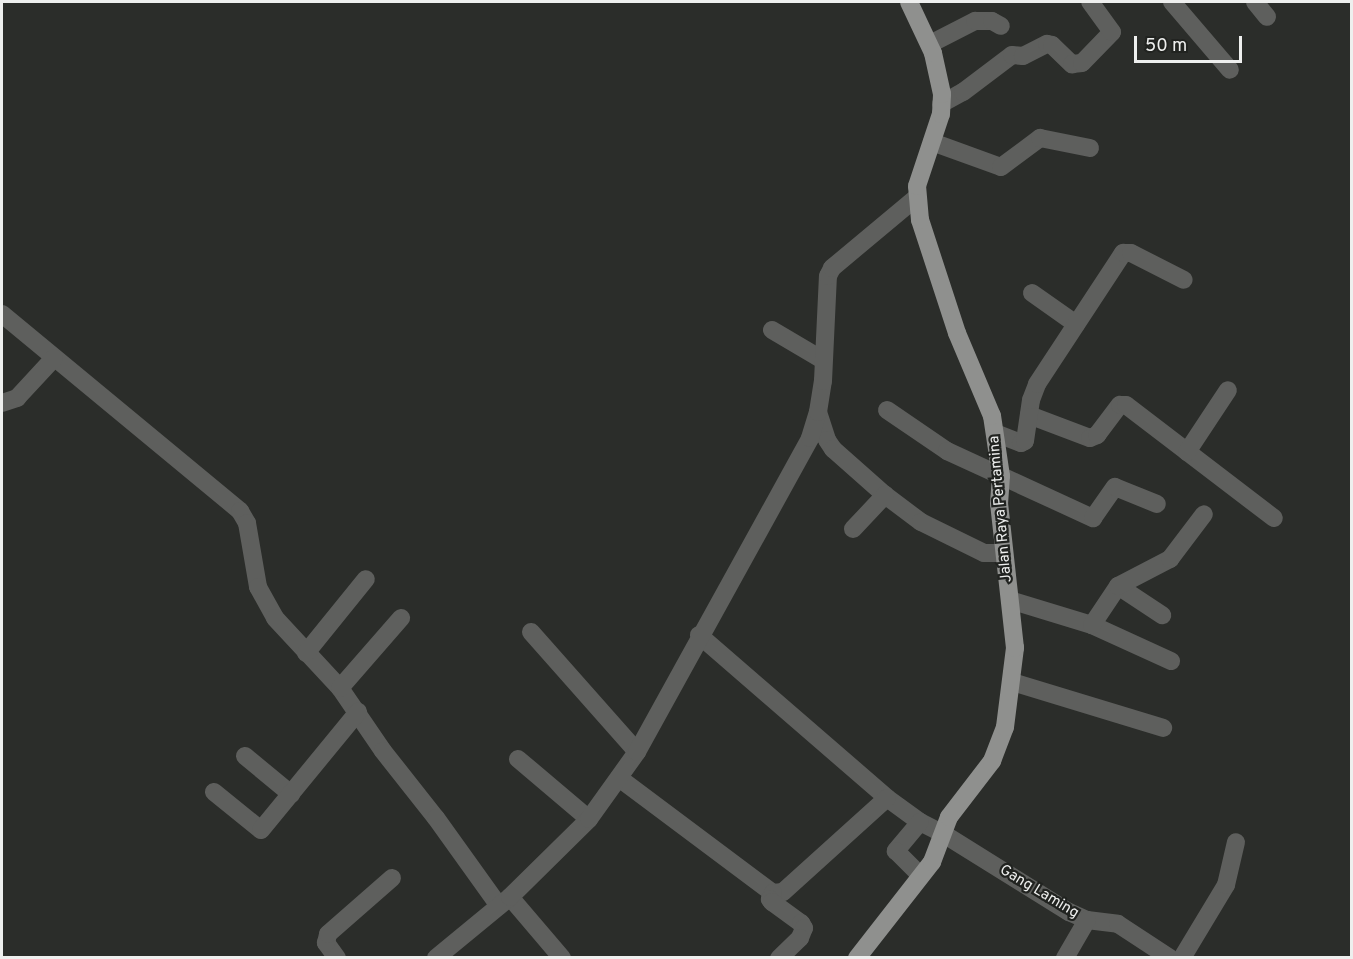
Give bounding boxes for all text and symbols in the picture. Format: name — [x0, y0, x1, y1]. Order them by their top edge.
scale bar — [1137, 24, 1245, 62]
text: 50 m — [1145, 35, 1187, 58]
street label: Jalan Raya Pertamina — [986, 435, 1016, 583]
street label: Gang Laming — [996, 861, 1082, 923]

